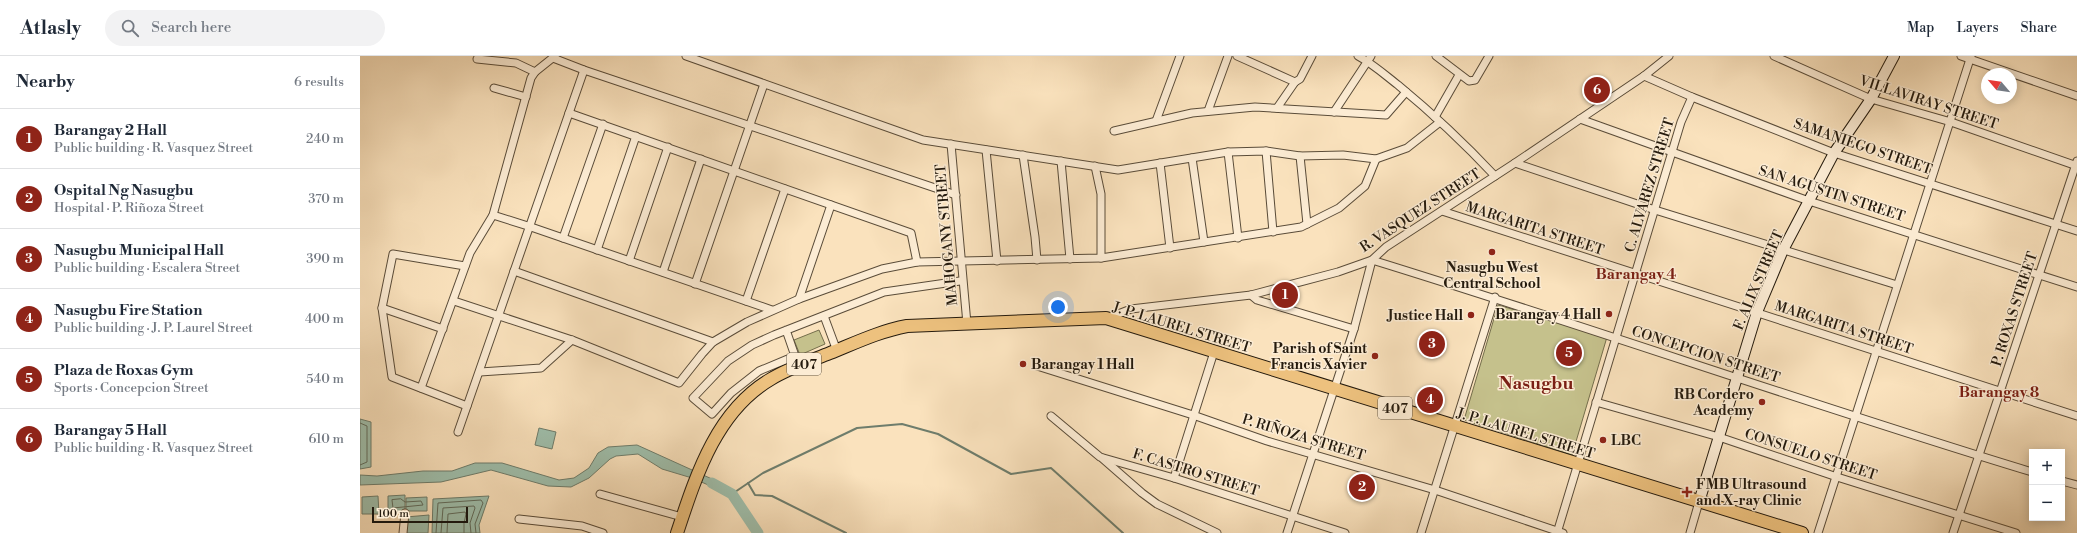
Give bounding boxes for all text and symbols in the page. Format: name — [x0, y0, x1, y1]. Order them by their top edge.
search box — [105, 10, 385, 46]
text: Atlasly — [20, 16, 81, 40]
icon: search — [119, 17, 141, 39]
text: Search here — [151, 18, 231, 37]
text: Map — [1907, 19, 1934, 37]
text: Layers — [1956, 19, 1999, 37]
text: Share — [2021, 19, 2057, 37]
north arrow — [1981, 68, 2017, 104]
text: Nearby — [16, 71, 75, 93]
street label: VILLAVIRAY STREET — [1856, 72, 2001, 134]
text: 6 results — [294, 74, 344, 90]
pin: 6 — [1584, 75, 1610, 105]
street label: SAMANIEGO STREET — [1791, 115, 1934, 179]
street label: C. ALVAREZ STREET — [1621, 116, 1679, 255]
text: Barangay 2 Hall — [54, 121, 167, 140]
text: 1 — [26, 131, 32, 147]
text: 240 m — [306, 131, 344, 147]
text: Public building · R. Vasquez Street — [54, 140, 253, 156]
street label: SAN AGUSTIN STREET — [1756, 162, 1907, 226]
street label: MAHOGANY STREET — [932, 163, 962, 307]
street label: R. VASQUEZ STREET — [1357, 165, 1485, 257]
text: Ospital Ng Nasugbu — [54, 181, 194, 200]
text: 2 — [25, 191, 33, 207]
text: 370 m — [308, 191, 344, 207]
street label: MARGARITA STREET — [1463, 198, 1606, 260]
text: Hospital · P. Riñoza Street — [54, 200, 204, 216]
street label: F. ALIX STREET — [1730, 227, 1788, 333]
text: Nasugbu Municipal Hall — [54, 241, 224, 260]
marker: Nasugbu West Central School — [1487, 247, 1497, 257]
street label: P. ROXAS STREET — [1988, 250, 2042, 369]
text: 3 — [25, 251, 33, 267]
text: 390 m — [306, 251, 344, 267]
place label: Nasugbu West Central School — [1443, 259, 1541, 293]
text: Public building · Escalera Street — [54, 260, 240, 276]
district label: Barangay 4 — [1596, 265, 1676, 284]
pin: 1 — [1272, 280, 1298, 310]
your location — [1048, 297, 1068, 317]
street label: MARGARITA STREET — [1772, 297, 1915, 359]
street label: J. P. LAUREL STREET — [1110, 298, 1253, 358]
text: Nasugbu Fire Station — [54, 301, 202, 320]
place label: Barangay 4 Hall — [1495, 306, 1601, 324]
place label: Justice Hall — [1386, 307, 1463, 325]
marker: Barangay 4 Hall — [1604, 309, 1614, 319]
marker: Justice Hall — [1466, 310, 1476, 320]
text: 4 — [25, 311, 33, 327]
text: 400 m — [305, 311, 344, 327]
text: Public building · J. P. Laurel Street — [54, 320, 253, 336]
street label: CONCEPCION STREET — [1629, 322, 1782, 387]
pin: 3 — [1419, 329, 1445, 359]
pin: 5 — [1556, 338, 1582, 368]
place label: Parish of Saint Francis Xavier — [1271, 340, 1368, 374]
marker: Parish of Saint Francis Xavier — [1370, 351, 1380, 361]
road number: 407 — [787, 353, 821, 375]
place label: Barangay 1 Hall — [1031, 356, 1135, 374]
marker: Barangay 1 Hall — [1018, 359, 1028, 369]
text: Plaza de Roxas Gym — [54, 361, 193, 380]
text: 5 — [25, 371, 33, 387]
text: 540 m — [306, 371, 344, 387]
district label: Nasugbu — [1499, 372, 1574, 395]
text: Sports · Concepcion Street — [54, 380, 209, 396]
district label: Barangay 8 — [1959, 383, 2040, 402]
pin: 4 — [1417, 385, 1443, 415]
place label: RB Cordero Academy — [1674, 386, 1755, 420]
road number: 407 — [1378, 397, 1412, 419]
marker: RB Cordero Academy — [1757, 397, 1767, 407]
street label: J. P. LAUREL STREET — [1454, 404, 1597, 464]
street label: P. RIÑOZA STREET — [1240, 409, 1368, 465]
text: Barangay 5 Hall — [54, 421, 167, 440]
street label: CONSUELO STREET — [1742, 425, 1879, 485]
text: 6 — [25, 431, 33, 447]
text: 610 m — [309, 431, 344, 447]
place label: LBC — [1611, 432, 1641, 450]
marker: LBC — [1598, 435, 1608, 445]
text: Public building · R. Vasquez Street — [54, 440, 253, 456]
street label: F. CASTRO STREET — [1130, 445, 1261, 501]
map controls — [2029, 449, 2065, 521]
button: + — [2029, 449, 2065, 485]
pin: 2 — [1349, 472, 1375, 502]
place label: FMB Ultrasound and X-ray Clinic — [1696, 476, 1807, 510]
button: − — [2029, 485, 2065, 521]
marker: FMB Ultrasound and X-ray Clinic — [1681, 486, 1693, 498]
scale bar — [372, 505, 468, 524]
text: 100 m — [378, 507, 409, 521]

